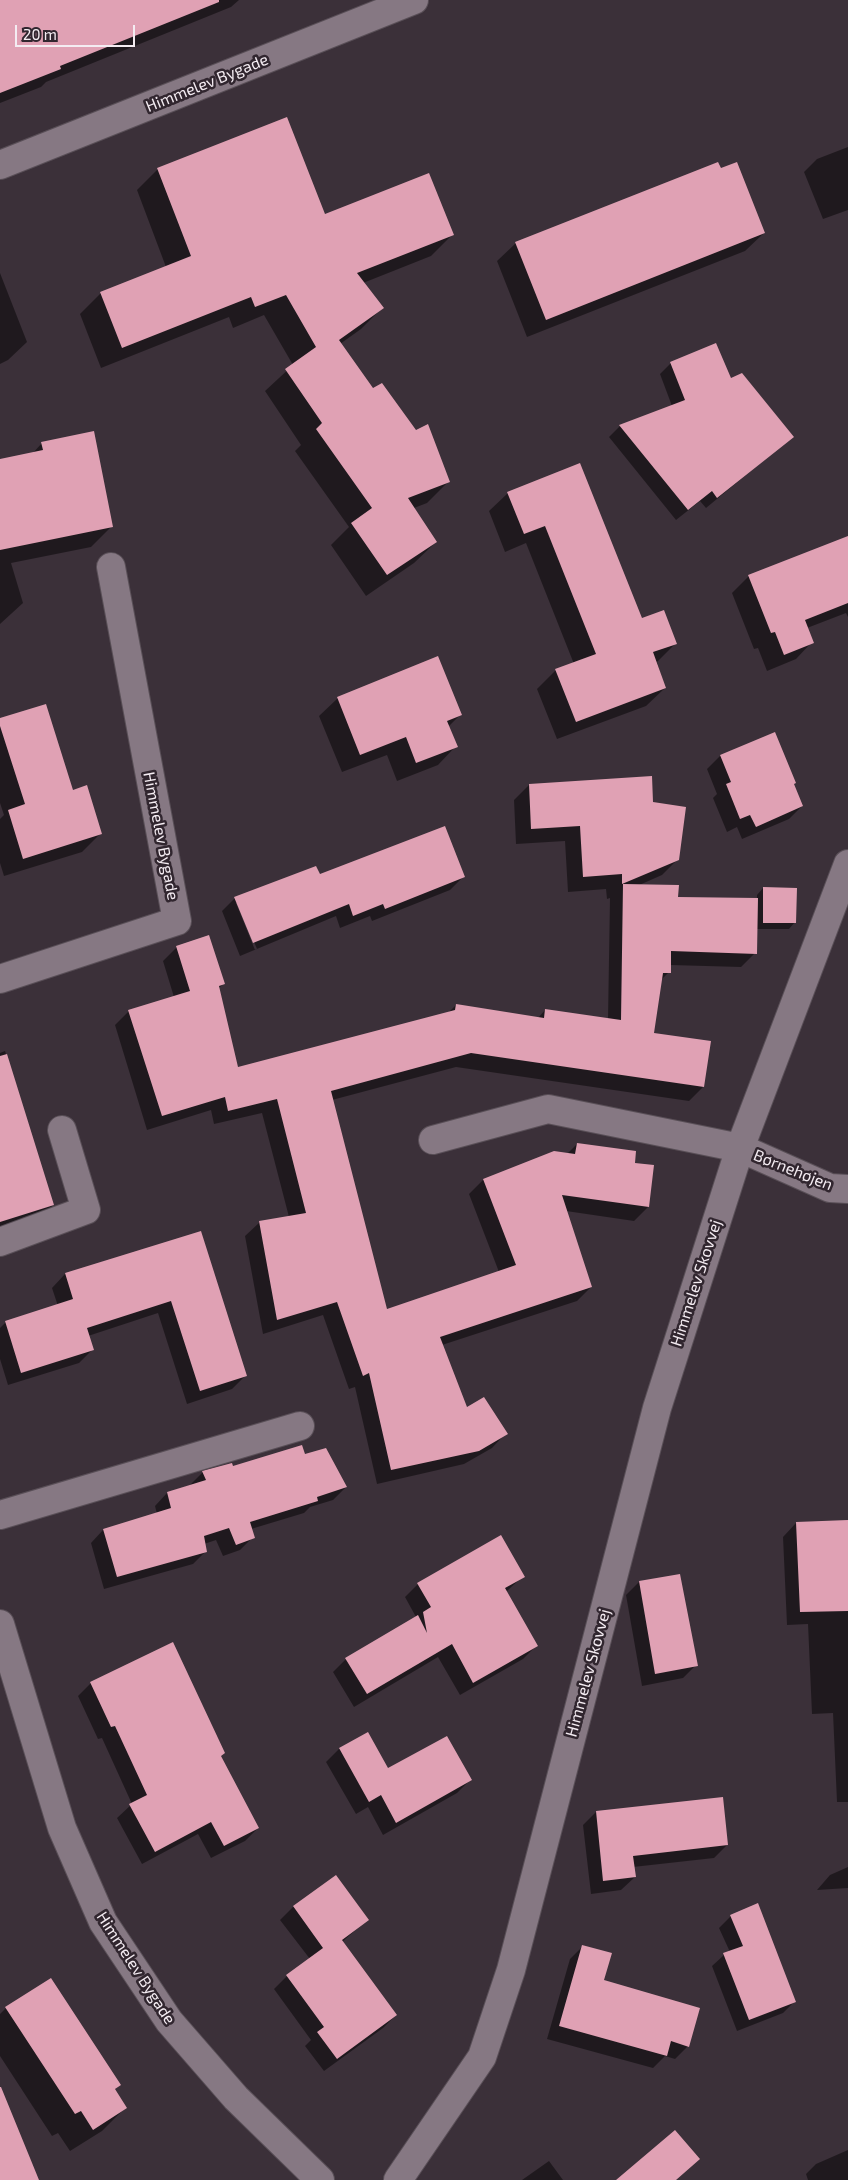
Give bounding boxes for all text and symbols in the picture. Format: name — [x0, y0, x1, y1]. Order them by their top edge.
scale bar — [18, 15, 138, 47]
text: 20 m — [23, 25, 57, 43]
street label: Himmelev Bygade — [143, 50, 271, 116]
street label: Himmelev Bygade — [139, 770, 183, 902]
street label: Børnehøjen — [751, 1145, 835, 1195]
street label: Himmelev Skovvej — [666, 1217, 726, 1349]
street label: Himmelev Skovvej — [562, 1607, 614, 1739]
street label: Himmelev Bygade — [92, 1908, 180, 2028]

